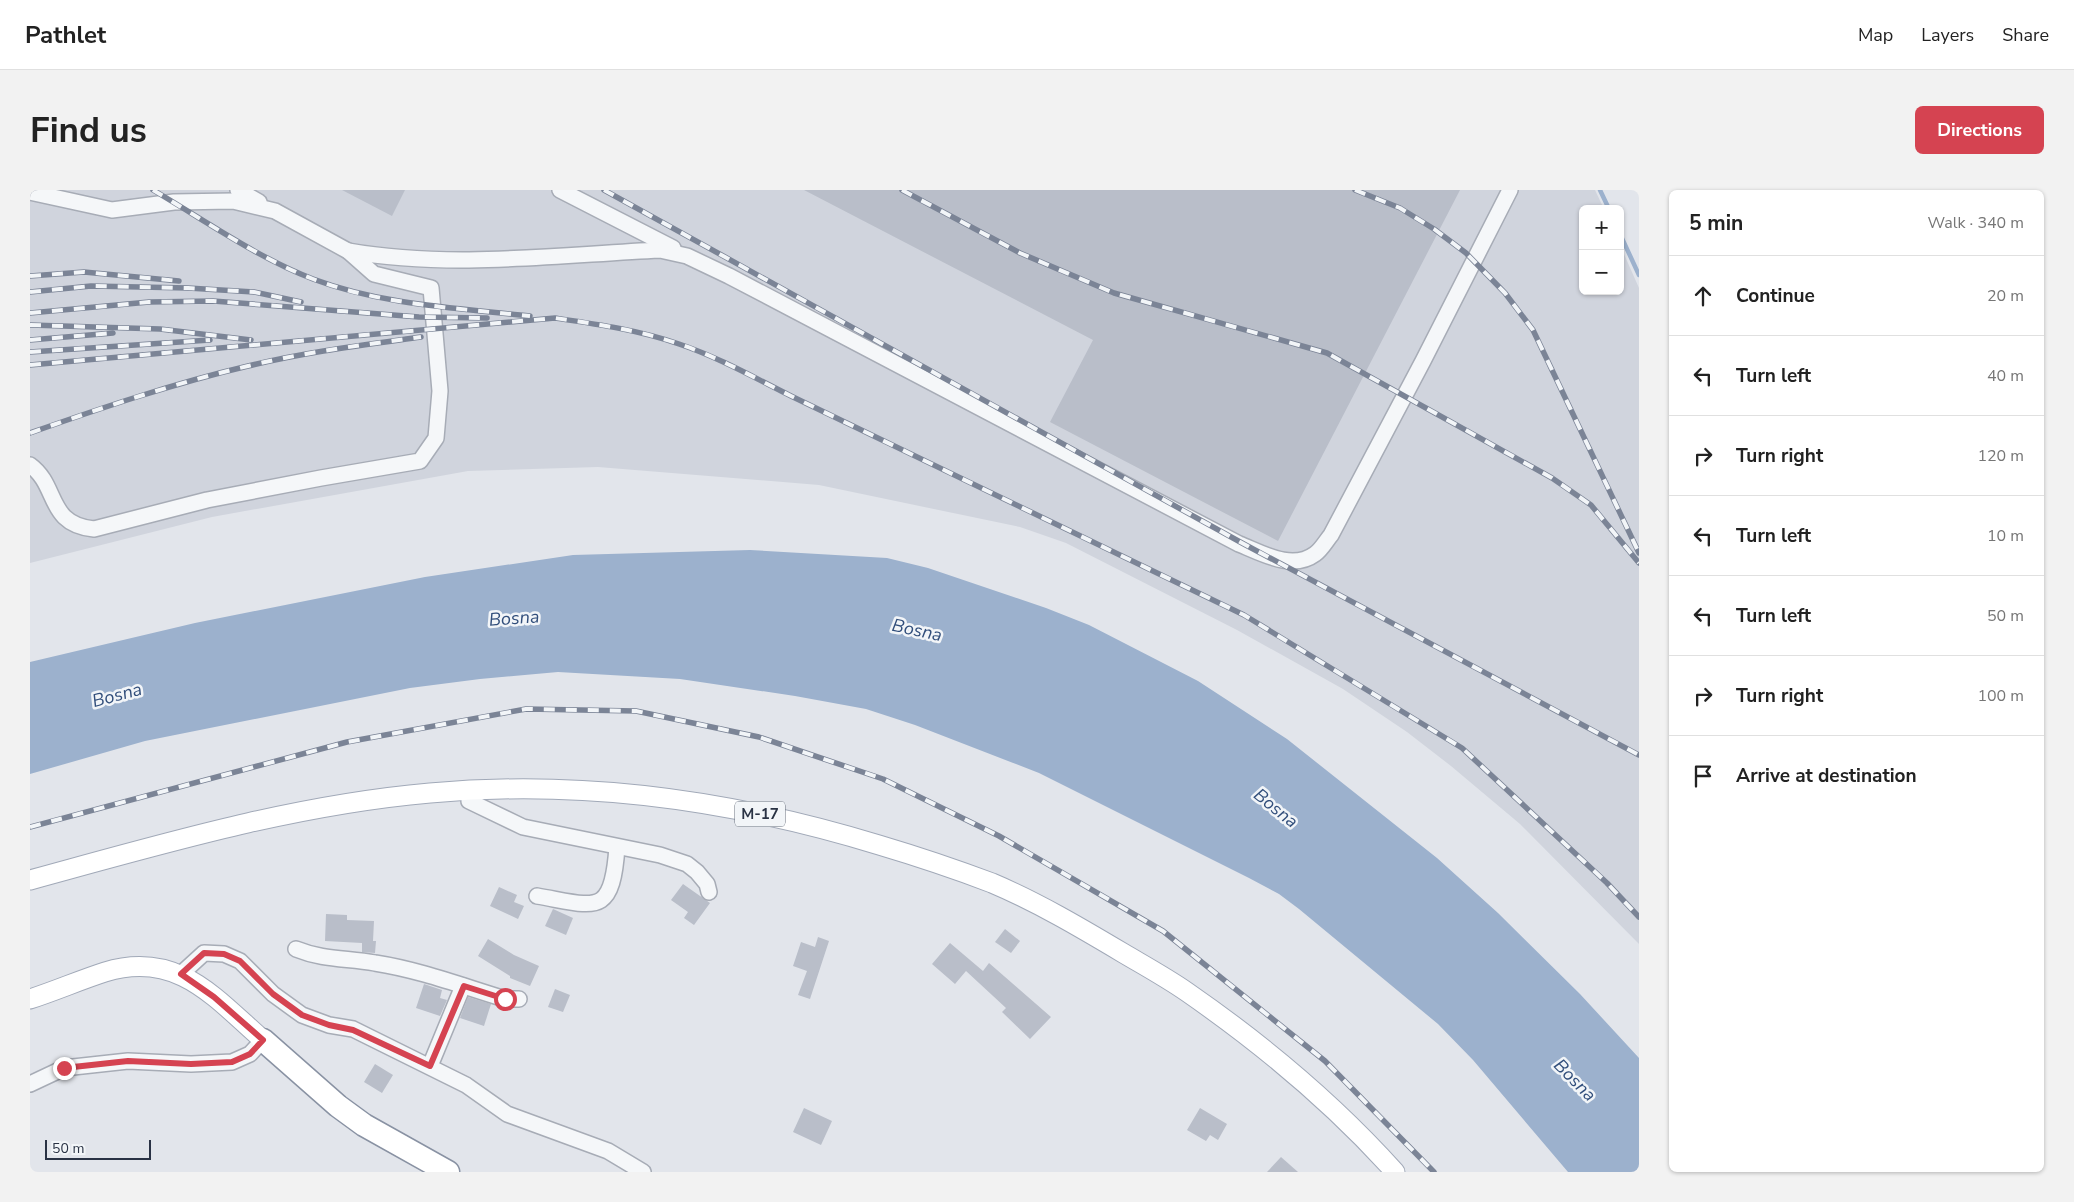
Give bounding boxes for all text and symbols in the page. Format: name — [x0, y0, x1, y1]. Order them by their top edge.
text: Pathlet — [25, 19, 106, 51]
text: Map — [1858, 23, 1893, 47]
text: Layers — [1921, 23, 1974, 47]
text: Share — [2002, 23, 2049, 47]
button: Directions — [1915, 106, 2044, 154]
text: Find us — [30, 107, 147, 154]
map controls — [1579, 205, 1624, 295]
button: + — [1579, 205, 1624, 250]
text: 5 min — [1689, 209, 1743, 237]
text: Walk · 340 m — [1928, 212, 2024, 234]
button: − — [1579, 250, 1624, 295]
icon: ahead — [1689, 282, 1717, 310]
text: Continue — [1736, 283, 1815, 309]
text: 20 m — [1987, 285, 2024, 307]
icon: left — [1689, 362, 1717, 390]
text: Turn left — [1736, 363, 1811, 389]
text: 40 m — [1987, 365, 2024, 387]
icon: right — [1689, 442, 1717, 470]
text: Turn right — [1736, 443, 1823, 469]
text: 120 m — [1977, 445, 2024, 467]
icon: left — [1689, 522, 1717, 550]
text: Turn left — [1736, 523, 1811, 549]
text: 10 m — [1987, 525, 2024, 547]
icon: left — [1689, 602, 1717, 630]
text: Turn left — [1736, 603, 1811, 629]
water label: Bosna — [488, 604, 540, 632]
text: 50 m — [1987, 605, 2024, 627]
water label: Bosna — [890, 613, 944, 647]
water label: Bosna — [89, 677, 145, 713]
icon: right — [1689, 682, 1717, 710]
text: Turn right — [1736, 683, 1823, 709]
text: 100 m — [1977, 685, 2024, 707]
icon: arrive — [1689, 762, 1717, 790]
text: Arrive at destination — [1736, 763, 1917, 789]
water label: Bosna — [1249, 783, 1303, 833]
road number: M-17 — [735, 802, 785, 826]
route start — [494, 988, 517, 1011]
water label: Bosna — [1549, 1054, 1601, 1106]
route end — [53, 1057, 76, 1080]
scale bar — [45, 1137, 151, 1160]
text: 50 m — [52, 1139, 84, 1158]

